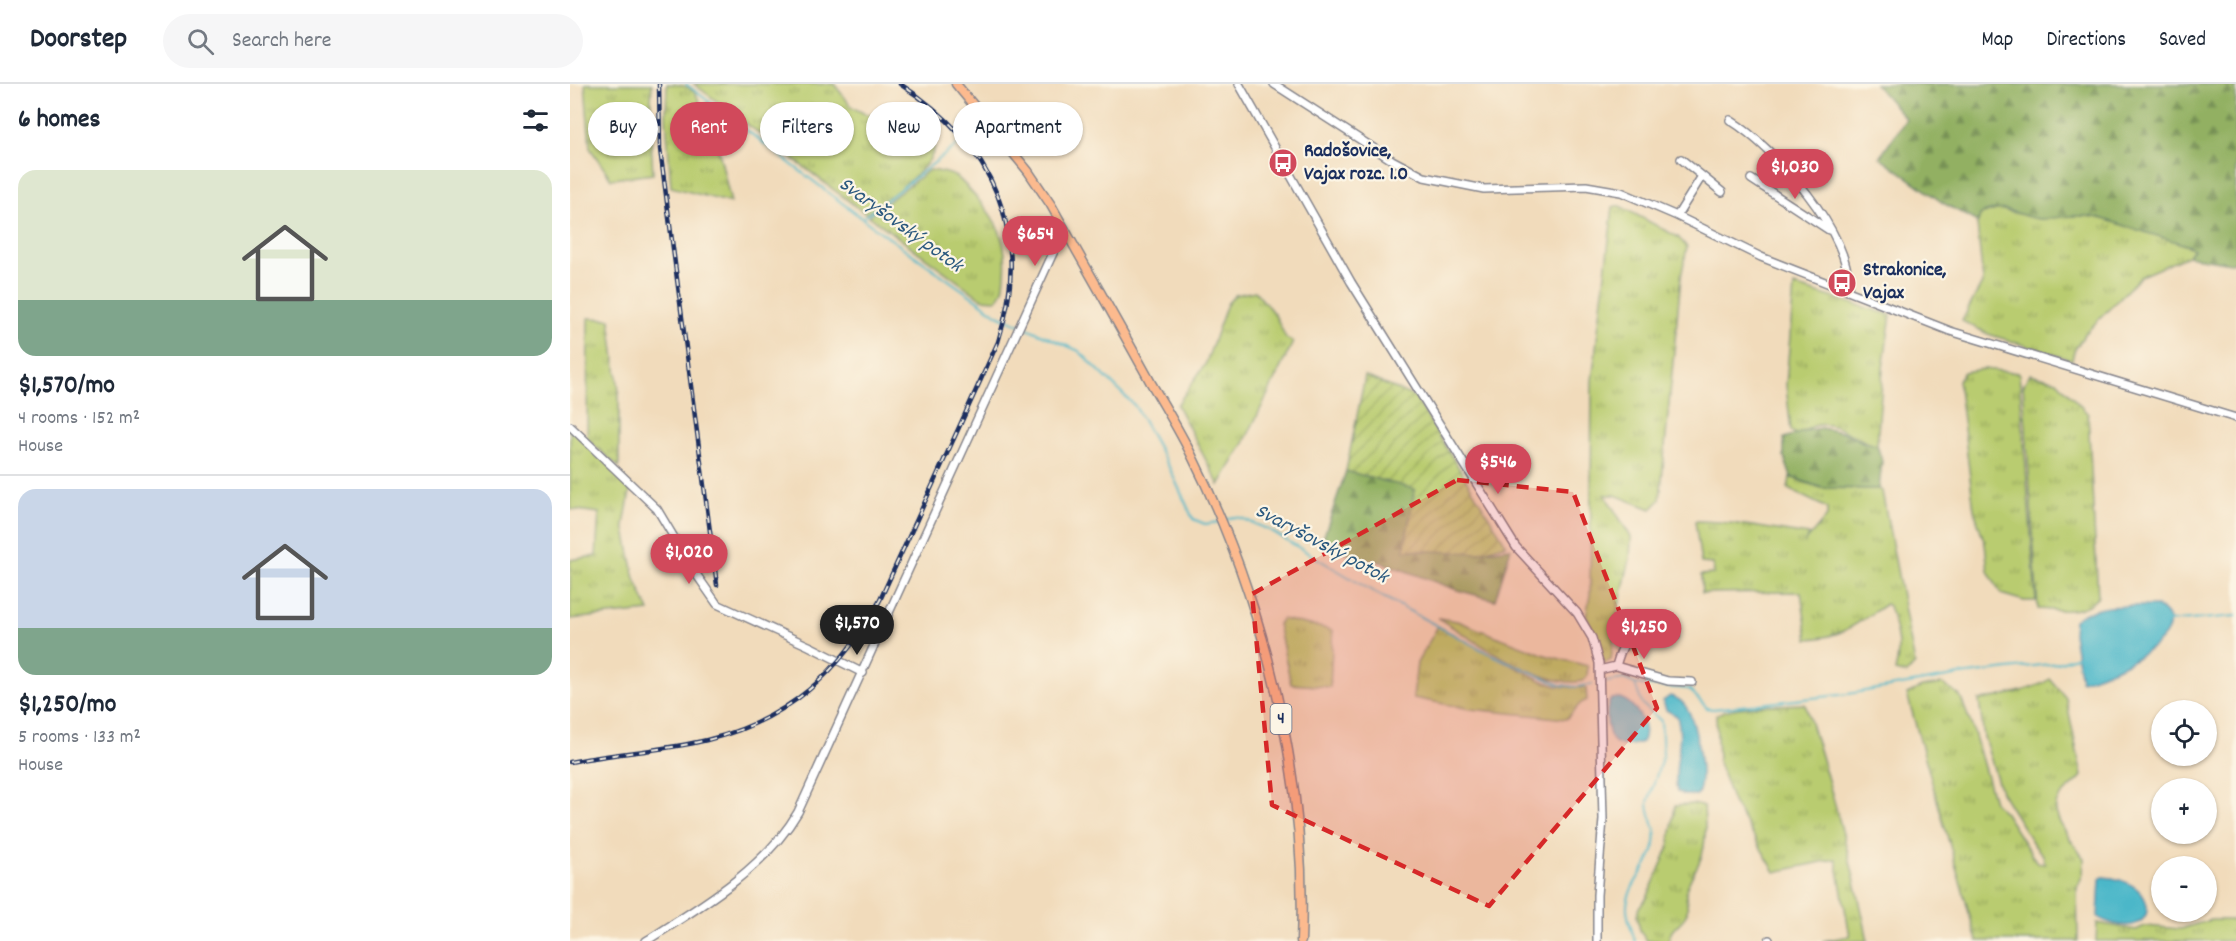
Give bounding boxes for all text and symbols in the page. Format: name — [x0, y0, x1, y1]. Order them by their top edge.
search box — [163, 14, 583, 68]
text: Doorstep — [30, 21, 127, 61]
icon: search — [184, 25, 217, 58]
text: Search here — [232, 26, 332, 57]
text: Map — [1982, 26, 2013, 56]
text: Directions — [2046, 26, 2126, 56]
text: Saved — [2159, 26, 2206, 56]
text: 6 homes — [18, 102, 100, 139]
chip: Buy — [588, 102, 658, 156]
chip: Rent — [670, 102, 748, 156]
chip: Filters — [760, 102, 854, 156]
chip: New — [866, 102, 941, 156]
chip: Apartment — [953, 102, 1083, 156]
icon: filters — [519, 104, 552, 137]
place label: Radošovice, Vajax rozc. 1.0 — [1304, 138, 1408, 189]
bus stop icon: Radošovice, Vajax rozc. 1.0 — [1267, 147, 1299, 179]
pin: $1,030 — [1746, 149, 1844, 200]
text: $1,030 — [1771, 154, 1820, 182]
water label: Svaryšovský potok — [832, 171, 970, 283]
icon: home — [231, 209, 339, 317]
pin: $654 — [999, 216, 1071, 267]
text: $654 — [1016, 221, 1054, 249]
place label: Strakonice, Vajax — [1863, 257, 1947, 308]
bus stop icon: Strakonice, Vajax — [1826, 267, 1858, 299]
text: $1,570/mo — [18, 368, 115, 405]
text: 4 rooms · 152 m² — [18, 405, 140, 433]
text: House — [18, 433, 63, 461]
pin: $546 — [1462, 444, 1534, 495]
text: $546 — [1479, 449, 1517, 477]
water label: Svaryšovský potok — [1249, 497, 1395, 594]
icon: home — [231, 528, 339, 636]
pin: $1,020 — [640, 534, 738, 585]
text: $1,020 — [665, 539, 713, 567]
pin: $1,570 — [808, 605, 906, 656]
pin: $1,250 — [1595, 609, 1693, 660]
text: $1,570 — [834, 610, 880, 638]
text: $1,250 — [1620, 614, 1668, 642]
text: $1,250/mo — [18, 687, 116, 724]
map controls — [2151, 700, 2217, 922]
button: locate — [2151, 700, 2217, 766]
road number: 4 — [1270, 704, 1292, 734]
text: 5 rooms · 133 m² — [18, 724, 141, 752]
text: House — [18, 752, 63, 780]
button: + — [2151, 778, 2217, 844]
button: − — [2151, 856, 2217, 922]

